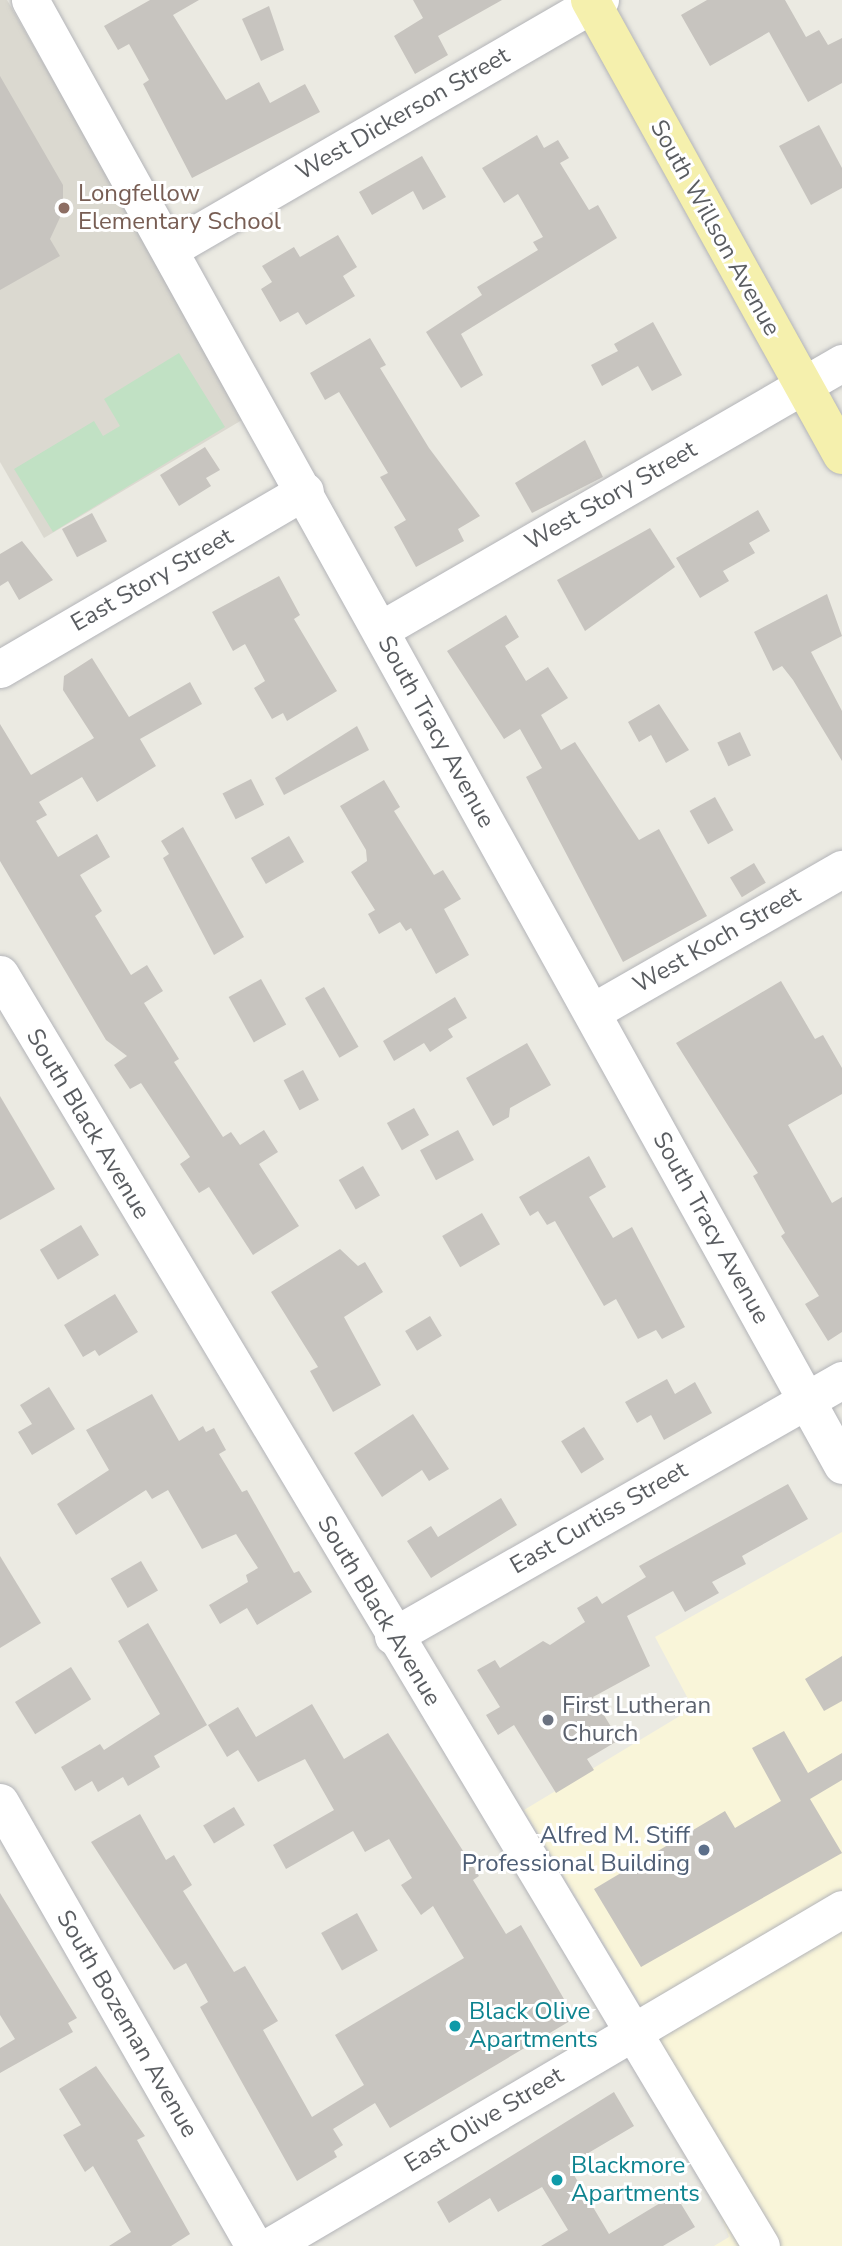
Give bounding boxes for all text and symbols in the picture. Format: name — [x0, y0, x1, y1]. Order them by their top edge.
street label: West Dickerson Street — [291, 41, 515, 187]
street label: South Willson Avenue — [644, 115, 786, 341]
place label: Longfellow Elementary School — [78, 180, 281, 236]
marker: Longfellow Elementary School — [56, 200, 72, 216]
street label: West Story Street — [520, 435, 702, 557]
street label: East Story Street — [66, 522, 238, 638]
street label: South Tracy Avenue — [371, 631, 501, 833]
street label: West Koch Street — [628, 880, 806, 1000]
street label: South Black Avenue — [20, 1024, 156, 1224]
street label: South Tracy Avenue — [646, 1127, 776, 1329]
street label: East Curtiss Street — [505, 1456, 693, 1580]
street label: South Black Avenue — [311, 1511, 447, 1711]
place label: First Lutheran Church — [562, 1692, 711, 1748]
marker: First Lutheran Church — [540, 1712, 556, 1728]
place label: Alfred M. Stiff Professional Building — [462, 1822, 690, 1878]
marker: Alfred M. Stiff Professional Building — [696, 1842, 712, 1858]
street label: South Bozeman Avenue — [50, 1905, 204, 2143]
place label: Black Olive Apartments — [469, 1998, 598, 2054]
marker: Black Olive Apartments — [447, 2018, 463, 2034]
street label: East Olive Street — [399, 2061, 569, 2179]
place label: Blackmore Apartments — [571, 2152, 700, 2208]
marker: Blackmore Apartments — [549, 2172, 565, 2188]

